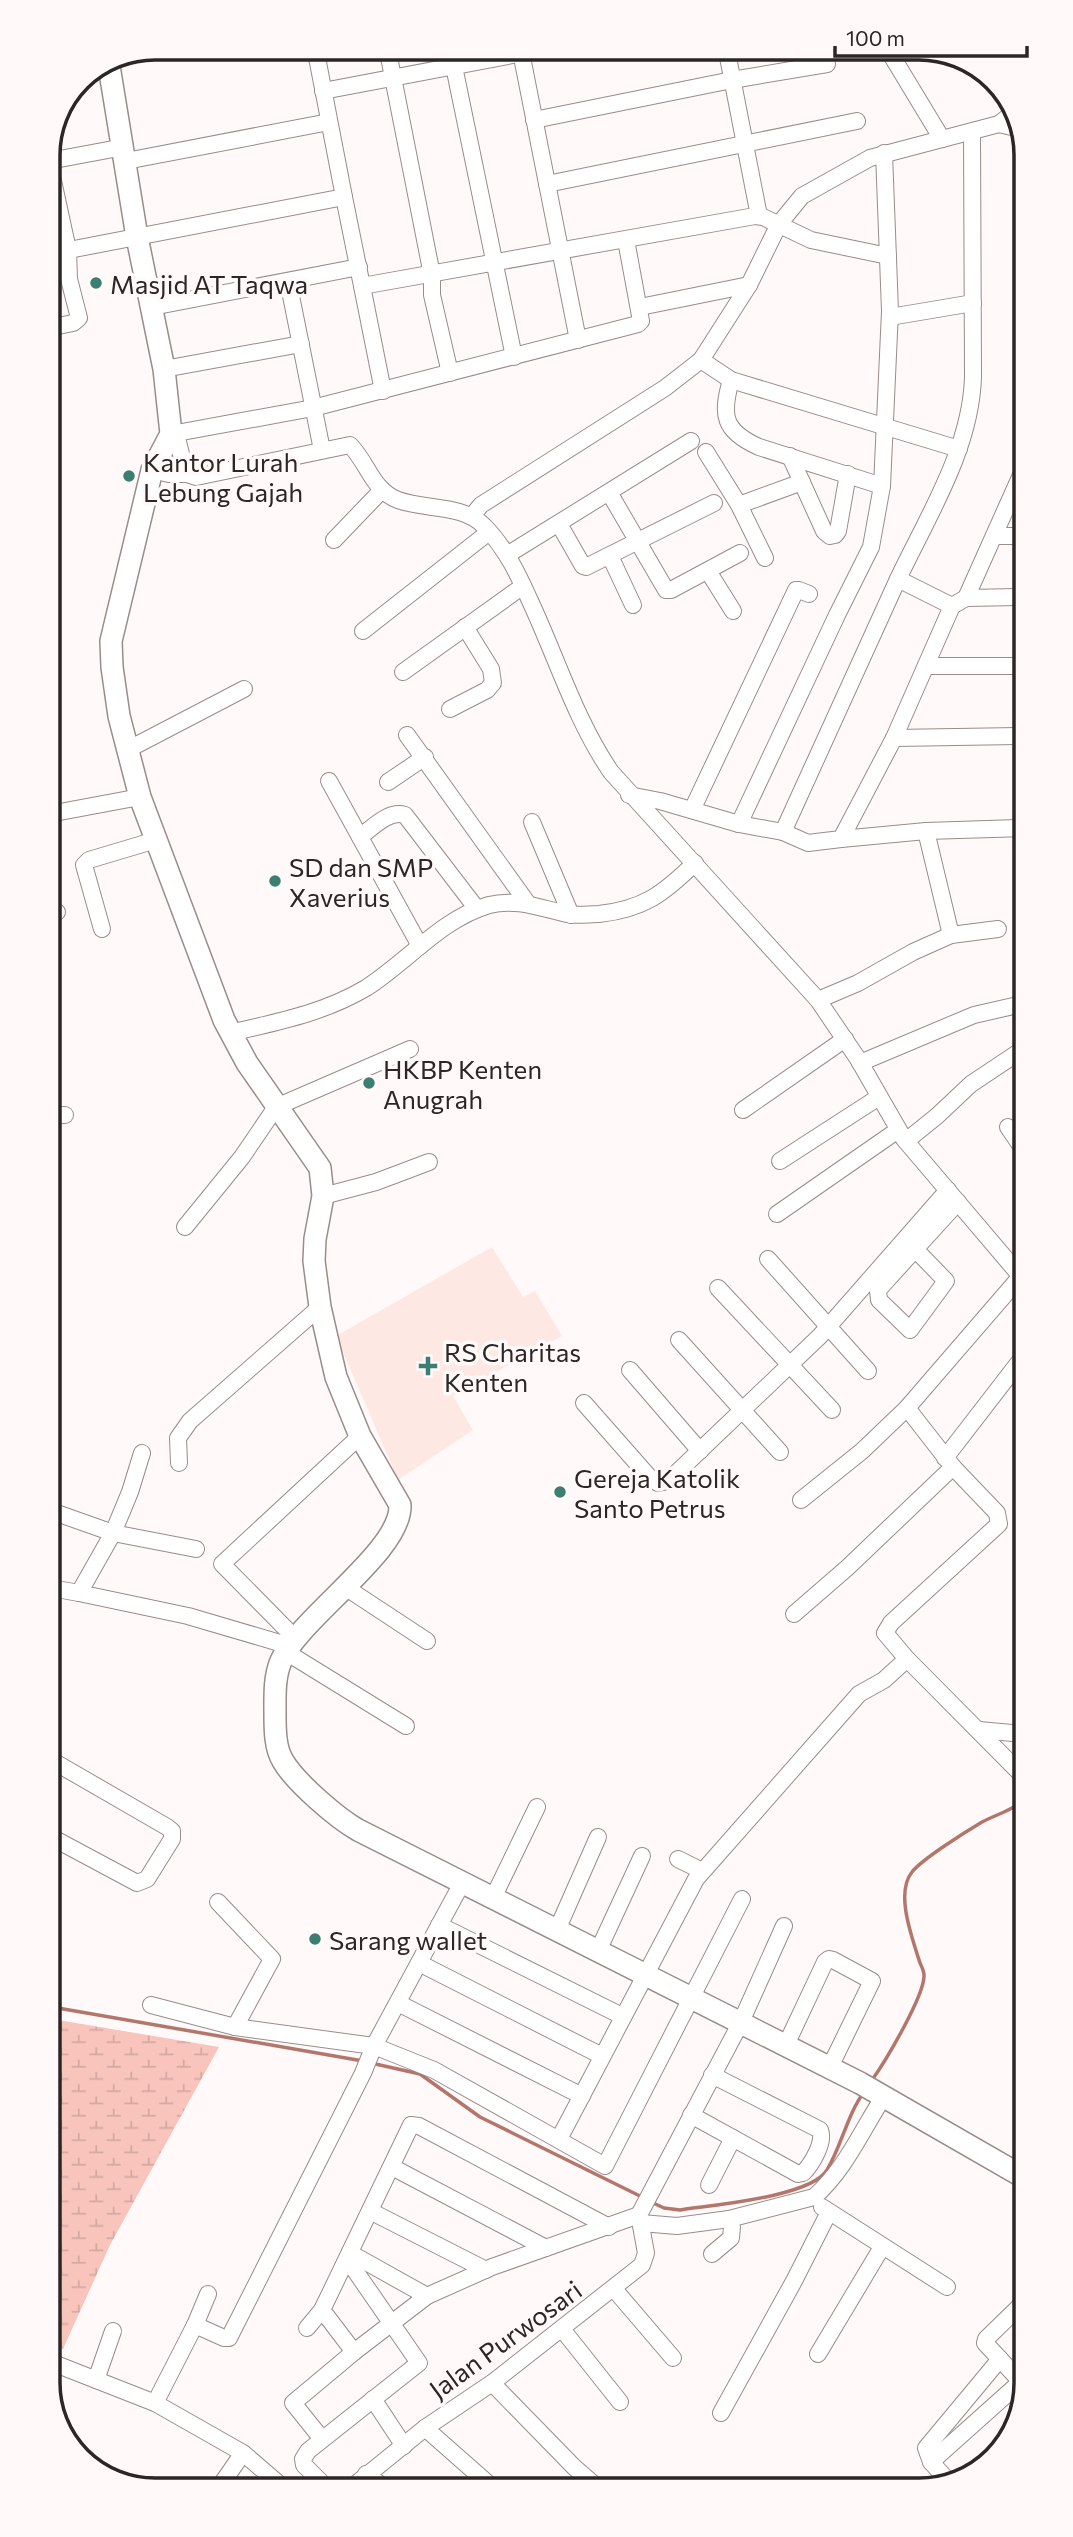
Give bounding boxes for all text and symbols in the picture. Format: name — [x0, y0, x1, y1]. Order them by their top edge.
scale bar — [835, 14, 1028, 58]
text: 100 m — [846, 25, 905, 50]
place label: Masjid AT Taqwa — [110, 268, 308, 299]
marker: Masjid AT Taqwa — [88, 275, 104, 291]
place label: Kantor Lurah Lebung Gajah — [143, 446, 303, 507]
marker: Kantor Lurah Lebung Gajah — [121, 468, 137, 484]
place label: SD dan SMP Xaverius — [289, 851, 433, 912]
marker: SD dan SMP Xaverius — [267, 873, 283, 889]
place label: HKBP Kenten Anugrah — [383, 1053, 542, 1114]
marker: HKBP Kenten Anugrah — [361, 1075, 377, 1091]
place label: RS Charitas Kenten — [444, 1336, 581, 1397]
marker: RS Charitas Kenten — [418, 1356, 438, 1376]
place label: Gereja Katolik Santo Petrus — [574, 1462, 740, 1523]
marker: Gereja Katolik Santo Petrus — [552, 1484, 568, 1500]
place label: Sarang wallet — [329, 1924, 487, 1955]
marker: Sarang wallet — [307, 1931, 323, 1947]
street label: Jalan Purwosari — [423, 2273, 587, 2405]

